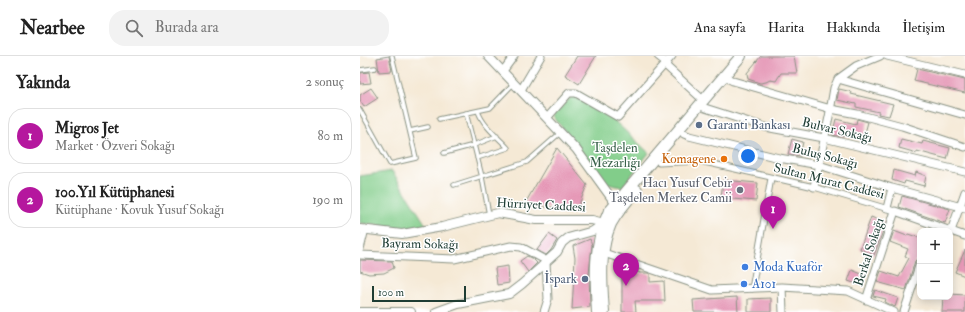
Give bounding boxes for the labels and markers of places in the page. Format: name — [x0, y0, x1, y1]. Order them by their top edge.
place label: Garanti Bankası — [707, 117, 791, 133]
marker: Garanti Bankası — [694, 120, 704, 130]
place label: Komagene — [661, 151, 717, 167]
marker: Komagene — [719, 154, 729, 164]
place label: Hacı Yusuf Cebir Taşdelen Merkez Camii — [609, 175, 733, 206]
marker: Hacı Yusuf Cebir Taşdelen Merkez Camii — [735, 185, 745, 195]
pin: 1 — [760, 196, 786, 229]
pin: 2 — [613, 253, 639, 286]
place label: Moda Kuaför — [753, 259, 822, 275]
marker: Moda Kuaför — [740, 262, 750, 272]
place label: İspark — [544, 270, 578, 288]
marker: İspark — [580, 274, 590, 284]
place label: A101 — [751, 276, 776, 292]
marker: A101 — [739, 279, 749, 289]

